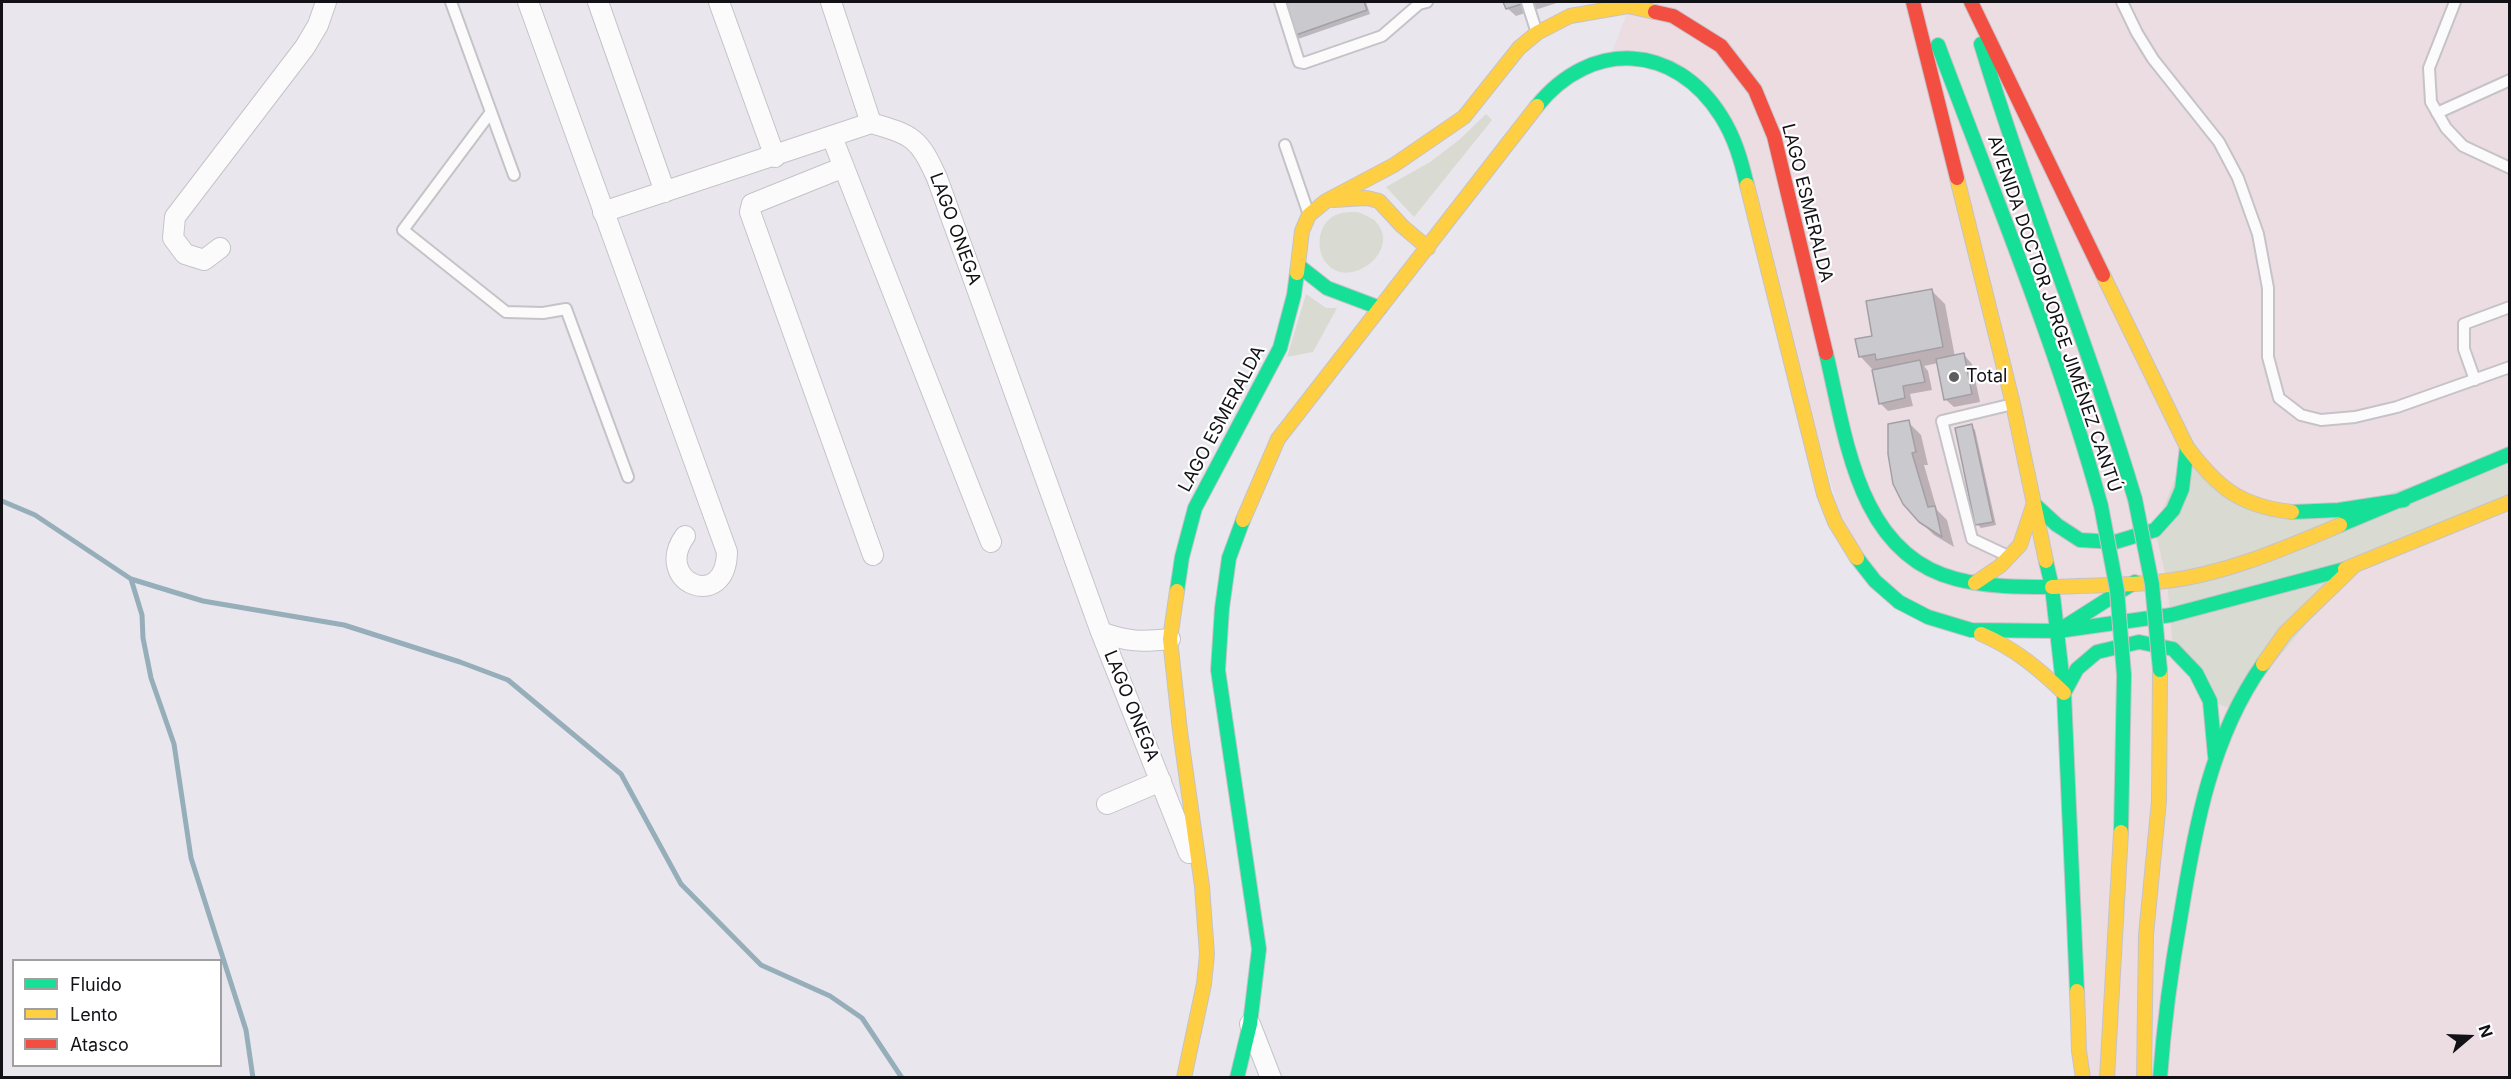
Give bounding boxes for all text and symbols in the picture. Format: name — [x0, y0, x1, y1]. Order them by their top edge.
street label: LAGO ESMERALDA — [1777, 121, 1837, 285]
street label: AVENIDA DOCTOR JORGE JIMÉNEZ CANTÚ — [1983, 133, 2125, 495]
street label: LAGO ONEGA — [925, 170, 985, 288]
street label: LAGO ESMERALDA — [1174, 342, 1270, 496]
place label: Total — [1966, 366, 2007, 388]
marker: Total — [1947, 370, 1961, 384]
street label: LAGO ONEGA — [1099, 647, 1163, 765]
legend — [12, 959, 222, 1067]
text: Fluido — [70, 974, 122, 995]
text: Lento — [70, 1004, 118, 1025]
north arrow — [2439, 1007, 2499, 1067]
text: N — [2475, 1022, 2497, 1040]
text: Atasco — [70, 1034, 129, 1055]

